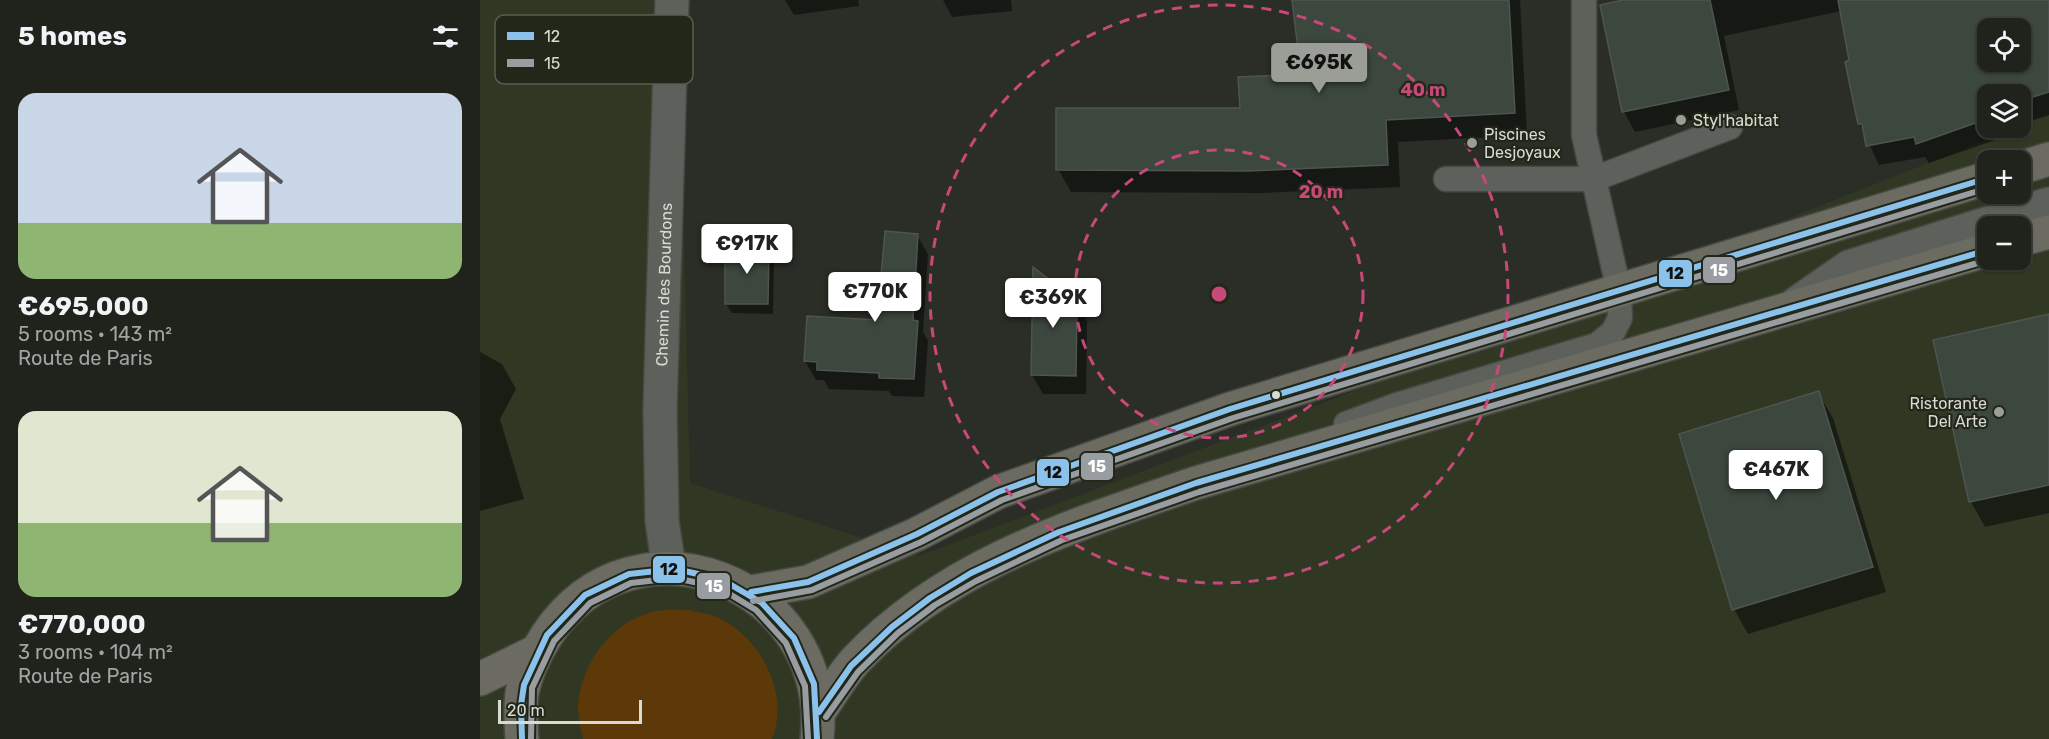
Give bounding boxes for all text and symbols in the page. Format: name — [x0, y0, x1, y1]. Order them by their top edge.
legend — [495, 15, 693, 84]
map controls — [1977, 18, 2031, 270]
button: locate — [1977, 18, 2031, 72]
icon: filters — [429, 20, 462, 53]
text: 5 homes — [18, 21, 127, 52]
text: 12 — [544, 27, 560, 46]
pin: €695K — [1277, 43, 1361, 94]
text: €695K — [1285, 50, 1353, 74]
text: 15 — [544, 54, 560, 73]
text: 40 m — [1401, 79, 1445, 101]
button: layers — [1977, 84, 2031, 138]
place label: Styl'habitat — [1693, 111, 1779, 130]
marker: Styl'habitat — [1674, 113, 1688, 127]
place label: Piscines Desjoyaux — [1484, 125, 1561, 162]
icon: home — [186, 132, 294, 240]
marker: Piscines Desjoyaux — [1465, 136, 1479, 150]
button: + — [1977, 150, 2031, 204]
text: 20 m — [1299, 181, 1343, 203]
street label: Chemin des Bourdons — [652, 202, 676, 367]
button: − — [1977, 216, 2031, 270]
pin: €917K — [705, 224, 789, 275]
text: €917K — [715, 231, 779, 255]
line badge: 15 — [1702, 256, 1736, 284]
line badge: 12 — [1658, 259, 1693, 288]
text: 15 — [1710, 261, 1728, 280]
text: 12 — [1666, 264, 1684, 283]
pin: €770K — [833, 272, 917, 323]
pin: €369K — [1011, 278, 1095, 329]
text: €770K — [842, 279, 908, 303]
centre of rings — [1209, 284, 1229, 304]
text: €369K — [1019, 285, 1087, 309]
text: €695,000 — [18, 291, 149, 322]
text: 5 rooms · 143 m² — [18, 322, 172, 346]
text: Route de Paris — [18, 346, 153, 370]
unlabelled marker — [1270, 389, 1282, 401]
place label: Ristorante Del Arte — [1909, 394, 1987, 431]
marker: Ristorante Del Arte — [1992, 405, 2006, 419]
icon: home — [186, 450, 294, 558]
pin: €467K — [1734, 450, 1818, 501]
line badge: 15 — [1080, 452, 1114, 481]
text: 15 — [1088, 457, 1106, 476]
text: €467K — [1743, 457, 1809, 481]
line badge: 12 — [1036, 458, 1070, 487]
text: 12 — [1044, 463, 1062, 482]
line badge: 12 — [652, 555, 686, 584]
text: 12 — [660, 560, 678, 579]
line badge: 15 — [696, 572, 731, 600]
text: 15 — [705, 577, 723, 596]
text: €770,000 — [18, 609, 146, 640]
text: 3 rooms · 104 m² — [18, 640, 173, 664]
text: Route de Paris — [18, 664, 153, 688]
scale bar — [498, 697, 642, 724]
text: 20 m — [507, 701, 545, 720]

